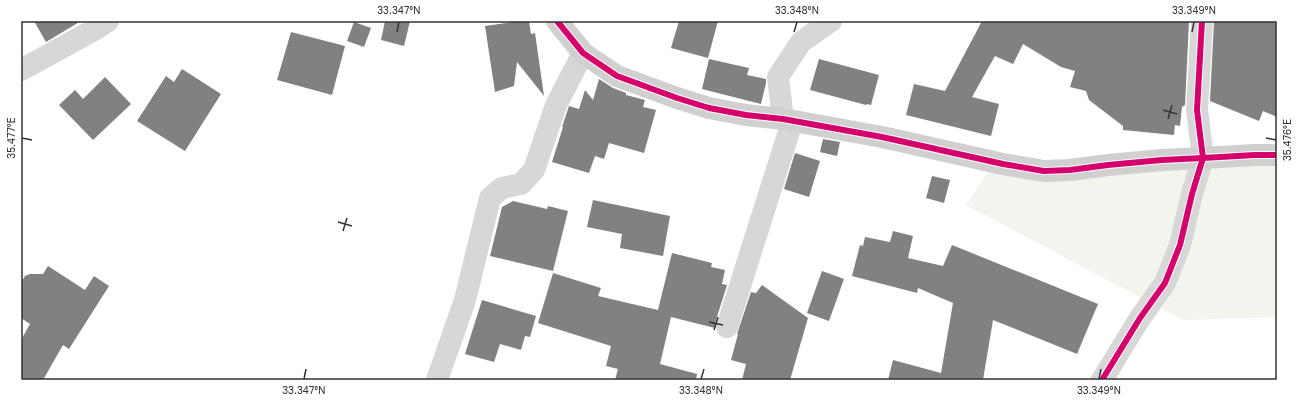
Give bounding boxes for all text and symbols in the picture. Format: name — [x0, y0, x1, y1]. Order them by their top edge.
text: 33.347°N — [377, 4, 421, 16]
text: 33.348°N — [775, 4, 819, 16]
text: 33.349°N — [1172, 4, 1216, 16]
text: 35.477°E — [5, 117, 17, 159]
text: 35.476°E — [1281, 119, 1293, 161]
text: 33.347°N — [282, 384, 326, 396]
text: 33.348°N — [679, 384, 723, 396]
text: 33.349°N — [1077, 384, 1121, 396]

